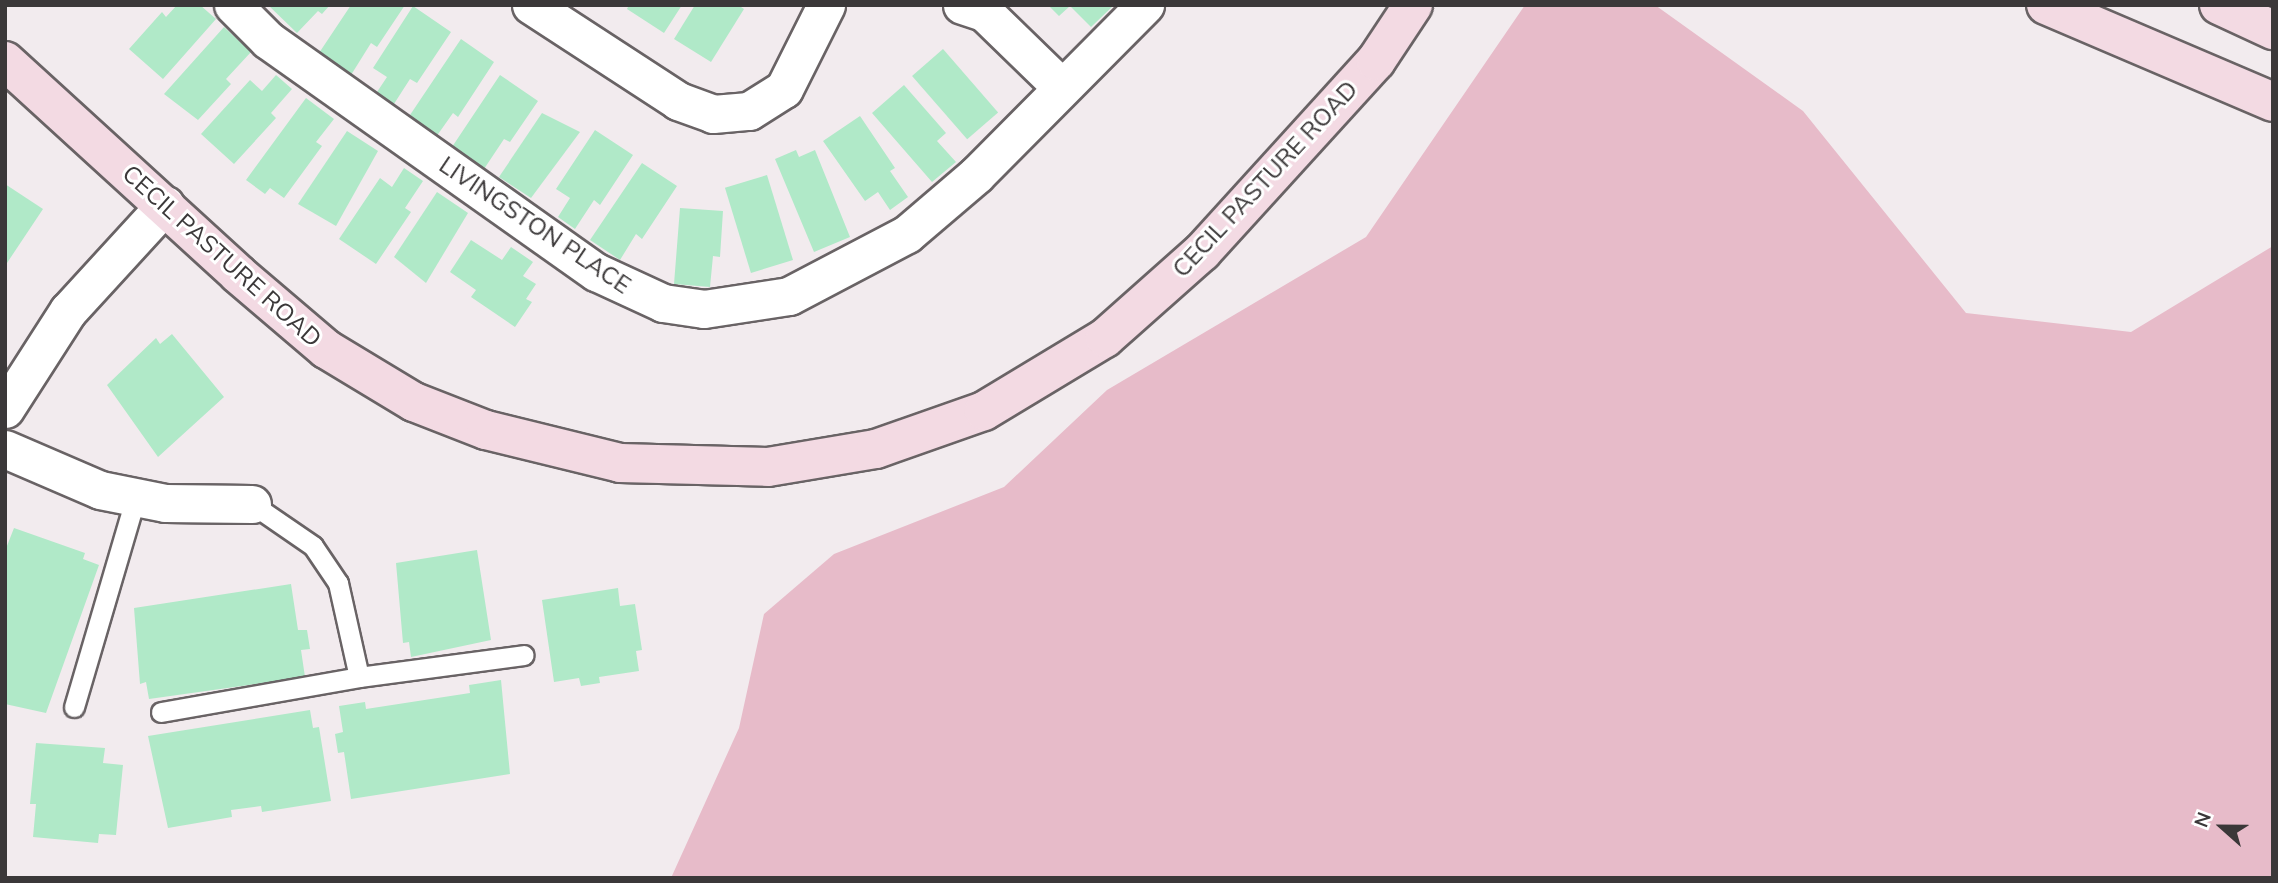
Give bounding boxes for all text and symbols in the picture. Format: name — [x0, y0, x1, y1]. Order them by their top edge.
street label: CECIL PASTURE ROAD — [1167, 75, 1363, 283]
street label: LIVINGSTON PLACE — [434, 150, 636, 300]
street label: CECIL PASTURE ROAD — [117, 159, 327, 353]
north arrow — [2187, 792, 2257, 862]
text: N — [2189, 808, 2216, 830]

